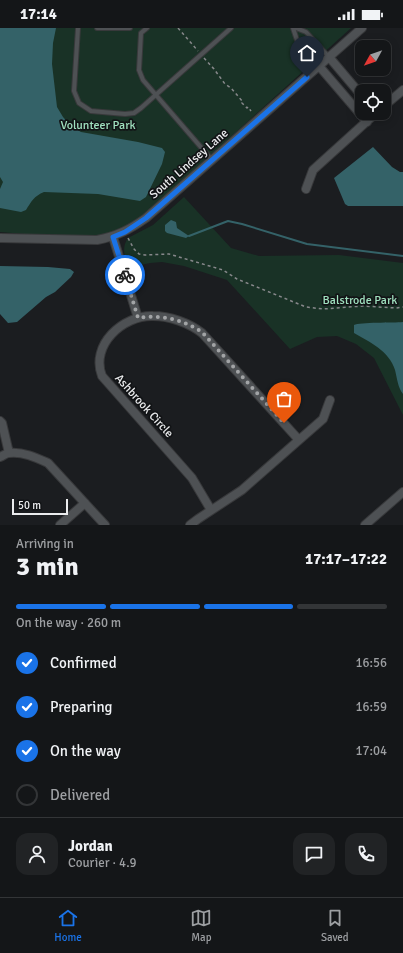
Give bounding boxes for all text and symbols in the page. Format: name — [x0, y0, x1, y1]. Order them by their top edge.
text: 17:14 — [20, 5, 57, 23]
pin — [290, 36, 324, 77]
north arrow — [355, 40, 391, 76]
map controls — [355, 40, 391, 120]
icon: home — [296, 42, 318, 64]
button: locate — [355, 84, 391, 120]
park label: Volunteer Park — [60, 118, 136, 133]
street label: South Lindsey Lane — [147, 126, 231, 202]
courier — [105, 255, 145, 295]
icon: bike — [114, 264, 136, 286]
park label: Balstrode Park — [323, 293, 397, 308]
street label: Ashbrook Circle — [111, 371, 177, 441]
pin — [267, 382, 301, 423]
icon: bag — [273, 388, 295, 410]
scale bar — [12, 497, 68, 516]
text: 50 m — [18, 499, 41, 512]
text: Arriving in — [16, 536, 74, 552]
text: 17:17–17:22 — [305, 550, 387, 568]
text: 3 min — [16, 551, 79, 583]
text: On the way · 260 m — [16, 615, 121, 631]
icon: check — [16, 652, 38, 674]
text: Confirmed — [50, 654, 117, 672]
text: 16:56 — [355, 655, 387, 671]
icon: check — [16, 696, 38, 718]
text: Preparing — [50, 698, 113, 716]
text: 16:59 — [355, 699, 387, 715]
icon: check — [16, 740, 38, 762]
text: On the way — [50, 742, 121, 760]
text: 17:04 — [355, 743, 387, 759]
text: Delivered — [50, 786, 110, 804]
button: person — [16, 833, 58, 875]
button: chat — [293, 833, 335, 875]
button: phone — [345, 833, 387, 875]
text: Jordan — [68, 837, 113, 855]
text: Courier · 4.9 — [68, 855, 137, 871]
tab: Home — [54, 907, 82, 944]
tab: Map — [190, 907, 212, 944]
tab: Saved — [321, 907, 349, 944]

